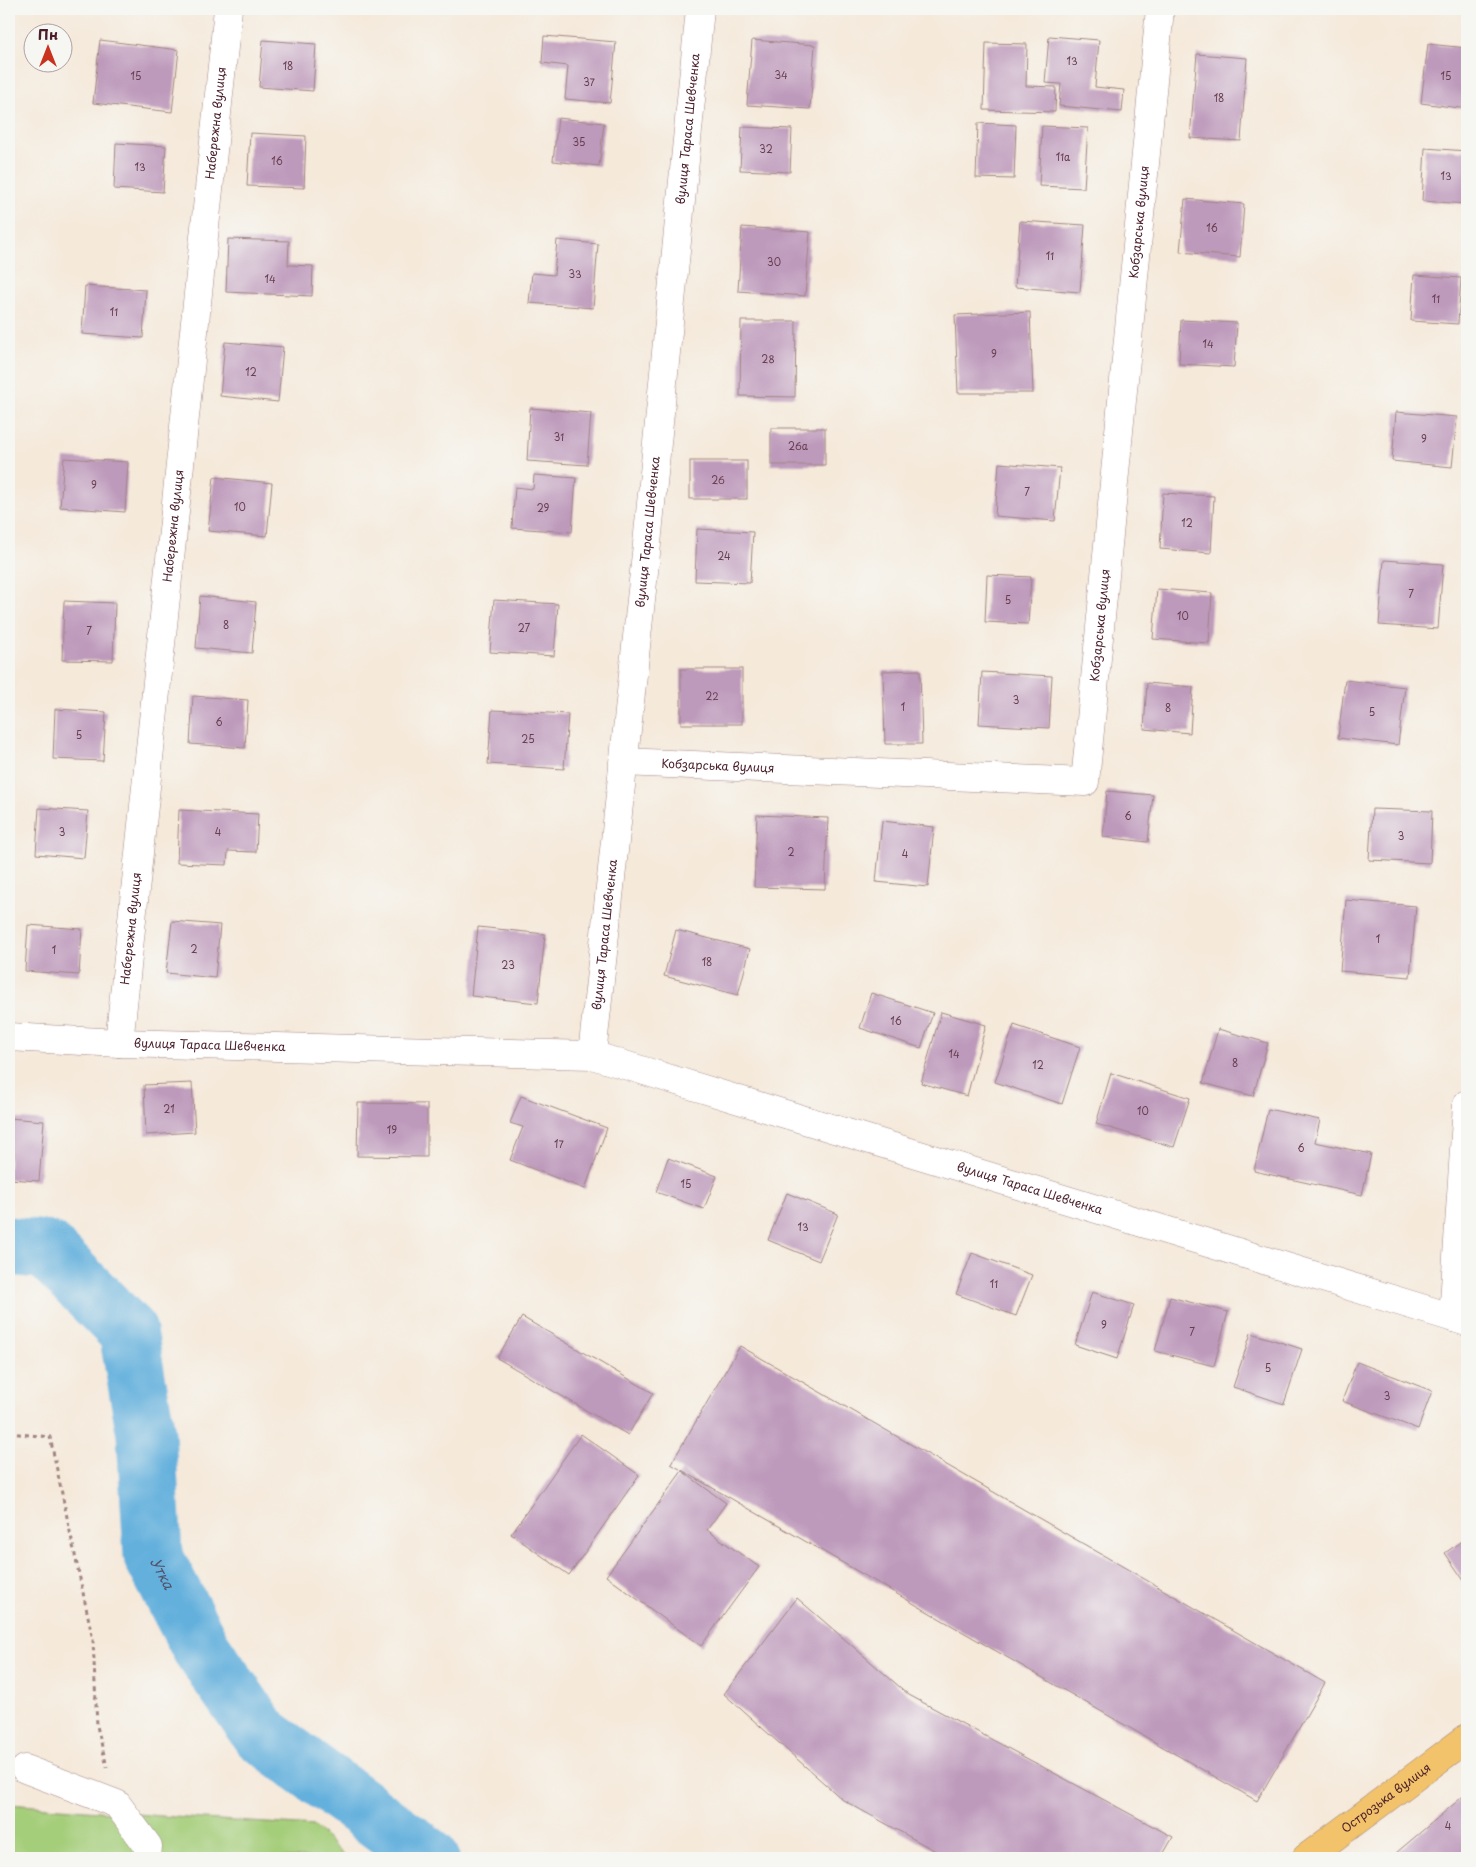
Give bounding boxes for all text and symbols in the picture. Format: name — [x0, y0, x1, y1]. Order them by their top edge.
north arrow — [22, 22, 72, 72]
text: Пн — [38, 24, 58, 45]
street label: вулиця Тараса Шевченка — [671, 52, 704, 205]
house number: 13 — [1066, 53, 1078, 68]
house number: 18 — [283, 58, 293, 73]
street label: Набережна вулиця — [200, 66, 230, 180]
house number: 34 — [774, 67, 788, 82]
house number: 15 — [131, 68, 141, 83]
house number: 15 — [1441, 68, 1451, 83]
house number: 37 — [583, 74, 596, 89]
house number: 18 — [1214, 90, 1224, 105]
house number: 35 — [573, 134, 585, 149]
house number: 32 — [759, 141, 773, 156]
house number: 11а — [1056, 149, 1071, 164]
house number: 16 — [271, 153, 283, 168]
house number: 13 — [134, 159, 146, 174]
street label: Кобзарська вулиця — [1124, 165, 1153, 279]
house number: 13 — [1440, 168, 1452, 183]
house number: 16 — [1206, 220, 1218, 235]
house number: 11 — [1046, 248, 1054, 263]
house number: 30 — [767, 254, 781, 269]
house number: 33 — [568, 266, 582, 281]
house number: 14 — [264, 271, 276, 286]
house number: 11 — [1432, 291, 1440, 306]
house number: 11 — [110, 304, 118, 319]
house number: 14 — [1202, 336, 1214, 351]
house number: 9 — [991, 346, 997, 361]
house number: 28 — [761, 351, 775, 366]
house number: 12 — [245, 364, 257, 379]
house number: 31 — [554, 429, 564, 444]
house number: 9 — [1421, 431, 1427, 446]
house number: 26а — [788, 438, 809, 453]
street label: вулиця Тараса Шевченка — [630, 455, 664, 608]
street label: Набережна вулиця — [158, 469, 187, 583]
house number: 26 — [711, 472, 725, 487]
house number: 9 — [91, 477, 97, 492]
house number: 7 — [1024, 484, 1030, 499]
house number: 10 — [234, 499, 246, 514]
house number: 29 — [537, 500, 550, 515]
house number: 12 — [1181, 515, 1193, 530]
house number: 24 — [717, 548, 731, 563]
street label: Кобзарська вулиця — [1085, 568, 1114, 682]
house number: 7 — [1408, 586, 1414, 601]
house number: 5 — [1005, 592, 1011, 607]
house number: 10 — [1177, 608, 1189, 623]
house number: 8 — [223, 617, 229, 632]
house number: 27 — [518, 620, 531, 635]
house number: 7 — [86, 623, 92, 638]
house number: 22 — [705, 688, 719, 703]
house number: 3 — [1013, 692, 1019, 707]
house number: 1 — [901, 699, 905, 714]
house number: 8 — [1165, 700, 1171, 715]
house number: 5 — [1369, 704, 1375, 719]
house number: 6 — [215, 714, 223, 729]
house number: 5 — [76, 727, 82, 742]
house number: 25 — [521, 731, 535, 746]
street label: Кобзарська вулиця — [661, 754, 775, 777]
house number: 6 — [1124, 808, 1132, 823]
house number: 3 — [59, 824, 65, 839]
house number: 4 — [215, 824, 222, 839]
house number: 3 — [1398, 828, 1404, 843]
house number: 2 — [787, 844, 795, 859]
house number: 4 — [902, 846, 909, 861]
street label: вулиця Тараса Шевченка — [587, 858, 621, 1011]
street label: Набережна вулиця — [115, 871, 145, 986]
house number: 1 — [1376, 931, 1380, 946]
house number: 2 — [190, 941, 198, 956]
house number: 1 — [52, 942, 56, 957]
house number: 18 — [702, 954, 712, 969]
house number: 23 — [501, 957, 515, 972]
house number: 16 — [890, 1013, 902, 1028]
street label: вулиця Тараса Шевченка — [134, 1033, 286, 1055]
house number: 14 — [948, 1046, 960, 1061]
house number: 8 — [1232, 1055, 1238, 1070]
house number: 12 — [1032, 1057, 1044, 1072]
house number: 21 — [163, 1101, 175, 1116]
house number: 10 — [1137, 1103, 1149, 1118]
house number: 19 — [387, 1122, 397, 1137]
house number: 17 — [554, 1136, 565, 1151]
house number: 6 — [1297, 1140, 1305, 1155]
street label: вулиця Тараса Шевченка — [955, 1157, 1106, 1219]
house number: 15 — [681, 1176, 691, 1191]
house number: 13 — [797, 1219, 809, 1234]
house number: 11 — [990, 1276, 998, 1291]
house number: 9 — [1101, 1317, 1107, 1332]
house number: 7 — [1189, 1324, 1195, 1339]
house number: 5 — [1265, 1360, 1271, 1375]
house number: 3 — [1384, 1388, 1390, 1403]
water label: Утка — [146, 1554, 180, 1594]
street label: Острозька вулиця — [1337, 1758, 1434, 1837]
house number: 4 — [1445, 1818, 1452, 1833]

